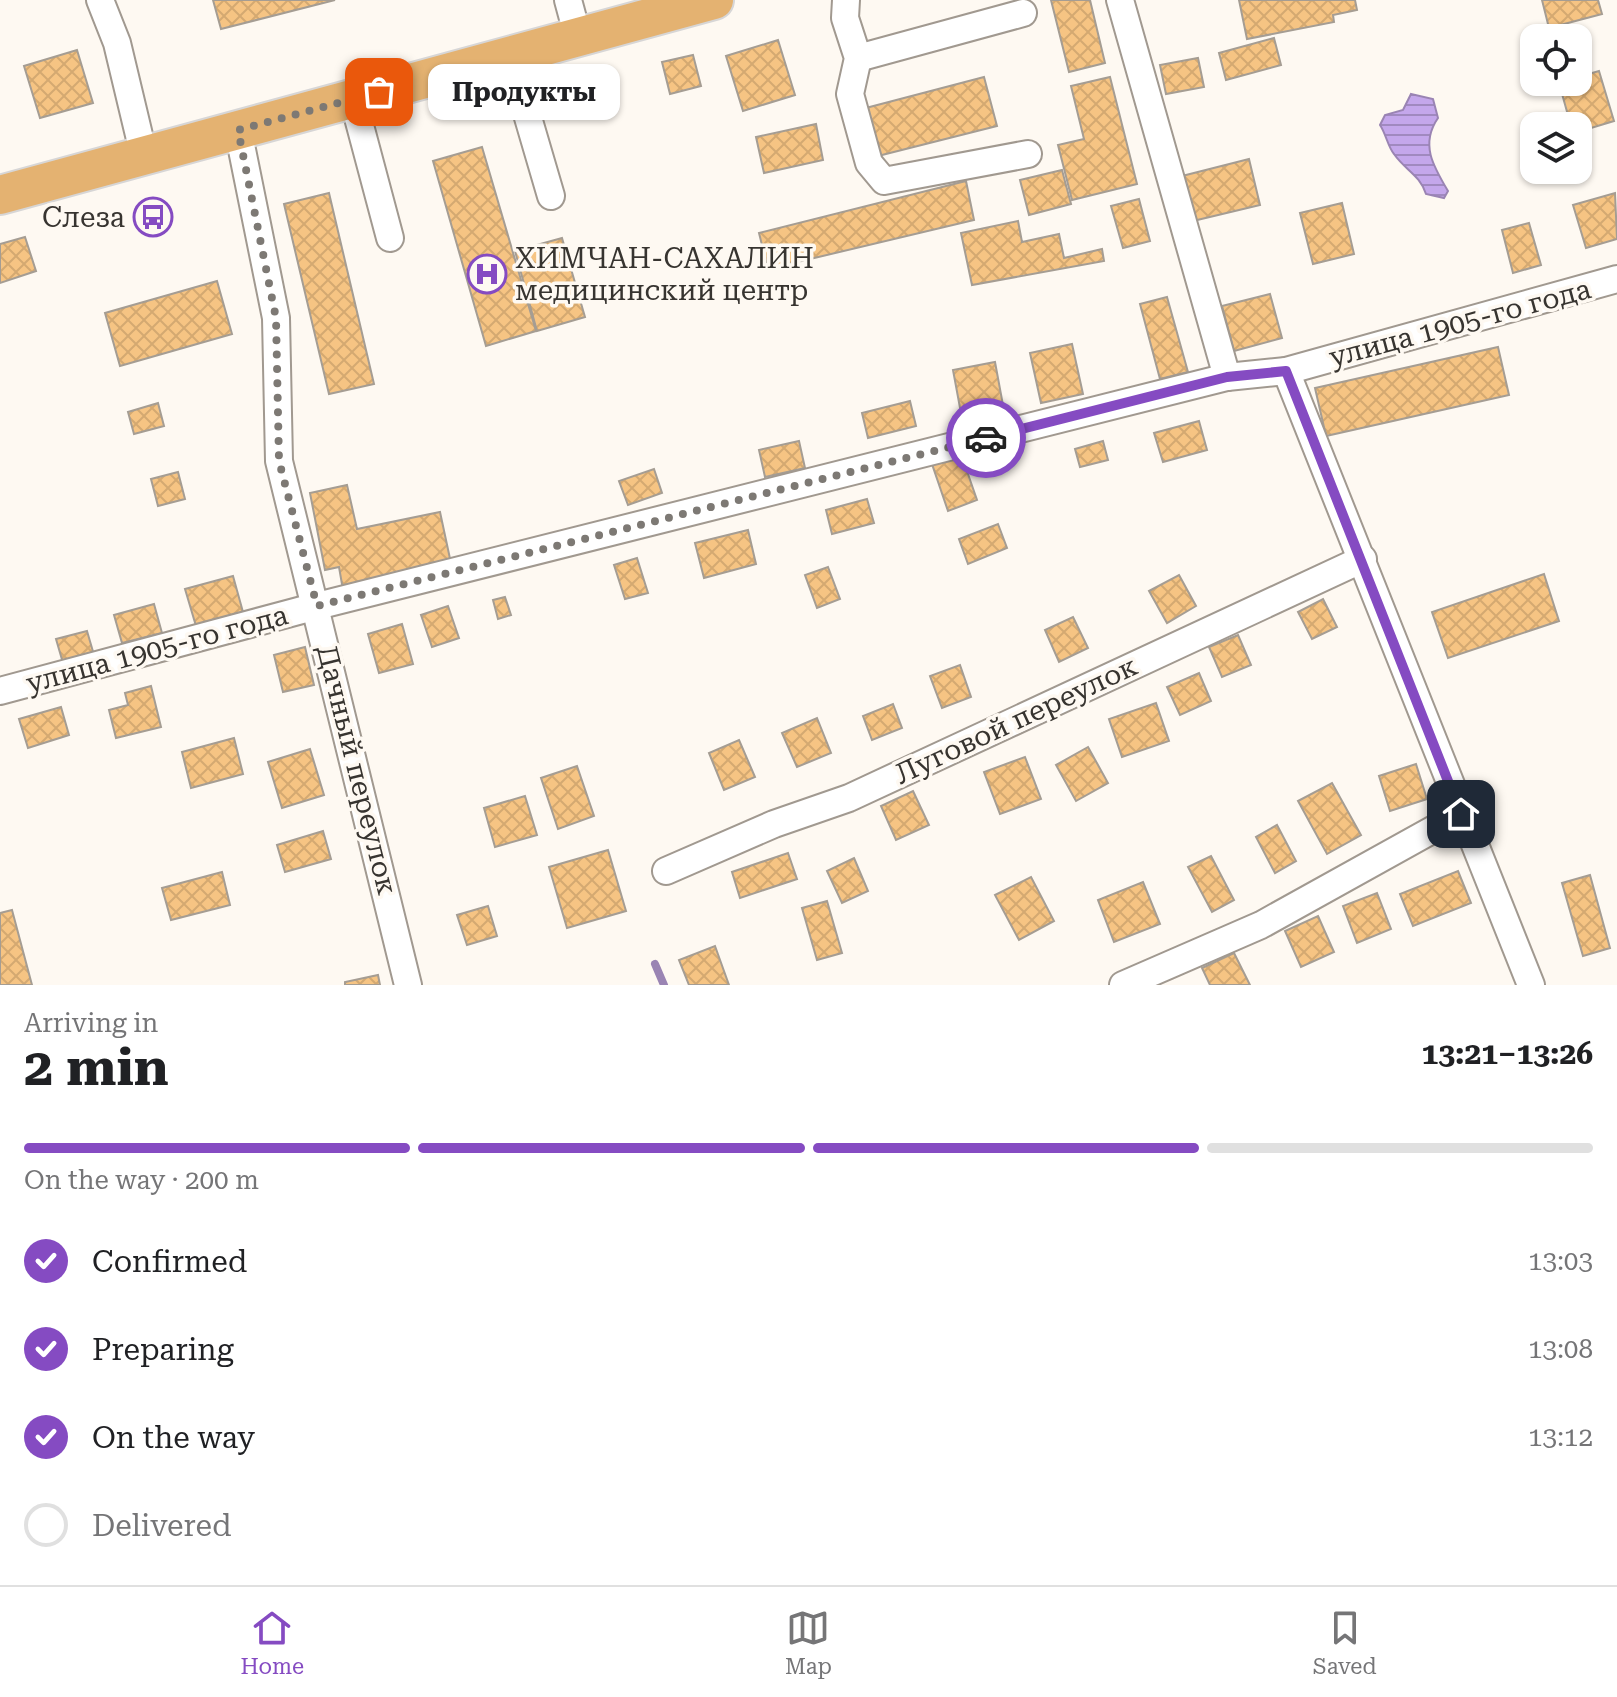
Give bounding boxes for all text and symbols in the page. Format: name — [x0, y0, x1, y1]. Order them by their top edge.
map controls — [1520, 24, 1592, 184]
button: locate — [1520, 24, 1592, 96]
pin — [345, 58, 413, 126]
callout: Продукты — [427, 64, 619, 120]
icon: bag — [357, 70, 401, 114]
text: Продукты — [452, 77, 596, 107]
button: layers — [1520, 112, 1592, 184]
bus stop icon: Слеза — [132, 196, 174, 238]
place label: Слеза — [42, 201, 125, 234]
place label: ХИМЧАН-САХАЛИН медицинский центр — [515, 242, 814, 307]
hospital icon: ХИМЧАН-САХАЛИН медицинский центр — [466, 253, 508, 295]
street label: улица 1905-го года — [1326, 272, 1594, 374]
courier — [946, 398, 1026, 478]
icon: car — [964, 416, 1008, 460]
street label: улица 1905-го года — [23, 598, 291, 700]
street label: Дачный переулок — [310, 642, 404, 898]
street label: Луговой переулок — [889, 649, 1143, 791]
pin — [1427, 780, 1495, 848]
icon: home — [1439, 792, 1483, 836]
text: Arriving in — [24, 1008, 158, 1038]
text: 13:21–13:26 — [1421, 1036, 1593, 1071]
text: 2 min — [24, 1037, 169, 1098]
text: On the way · 200 m — [24, 1165, 259, 1195]
icon: check — [24, 1239, 68, 1283]
text: Confirmed — [92, 1244, 247, 1279]
text: 13:03 — [1528, 1246, 1593, 1276]
icon: check — [24, 1327, 68, 1371]
text: Preparing — [92, 1332, 234, 1367]
text: 13:08 — [1528, 1334, 1593, 1364]
icon: check — [24, 1415, 68, 1459]
text: On the way — [92, 1420, 255, 1455]
text: 13:12 — [1528, 1422, 1593, 1452]
text: Delivered — [92, 1508, 231, 1543]
tab: Home — [240, 1606, 304, 1679]
tab: Map — [785, 1606, 832, 1679]
tab: Saved — [1313, 1606, 1377, 1679]

